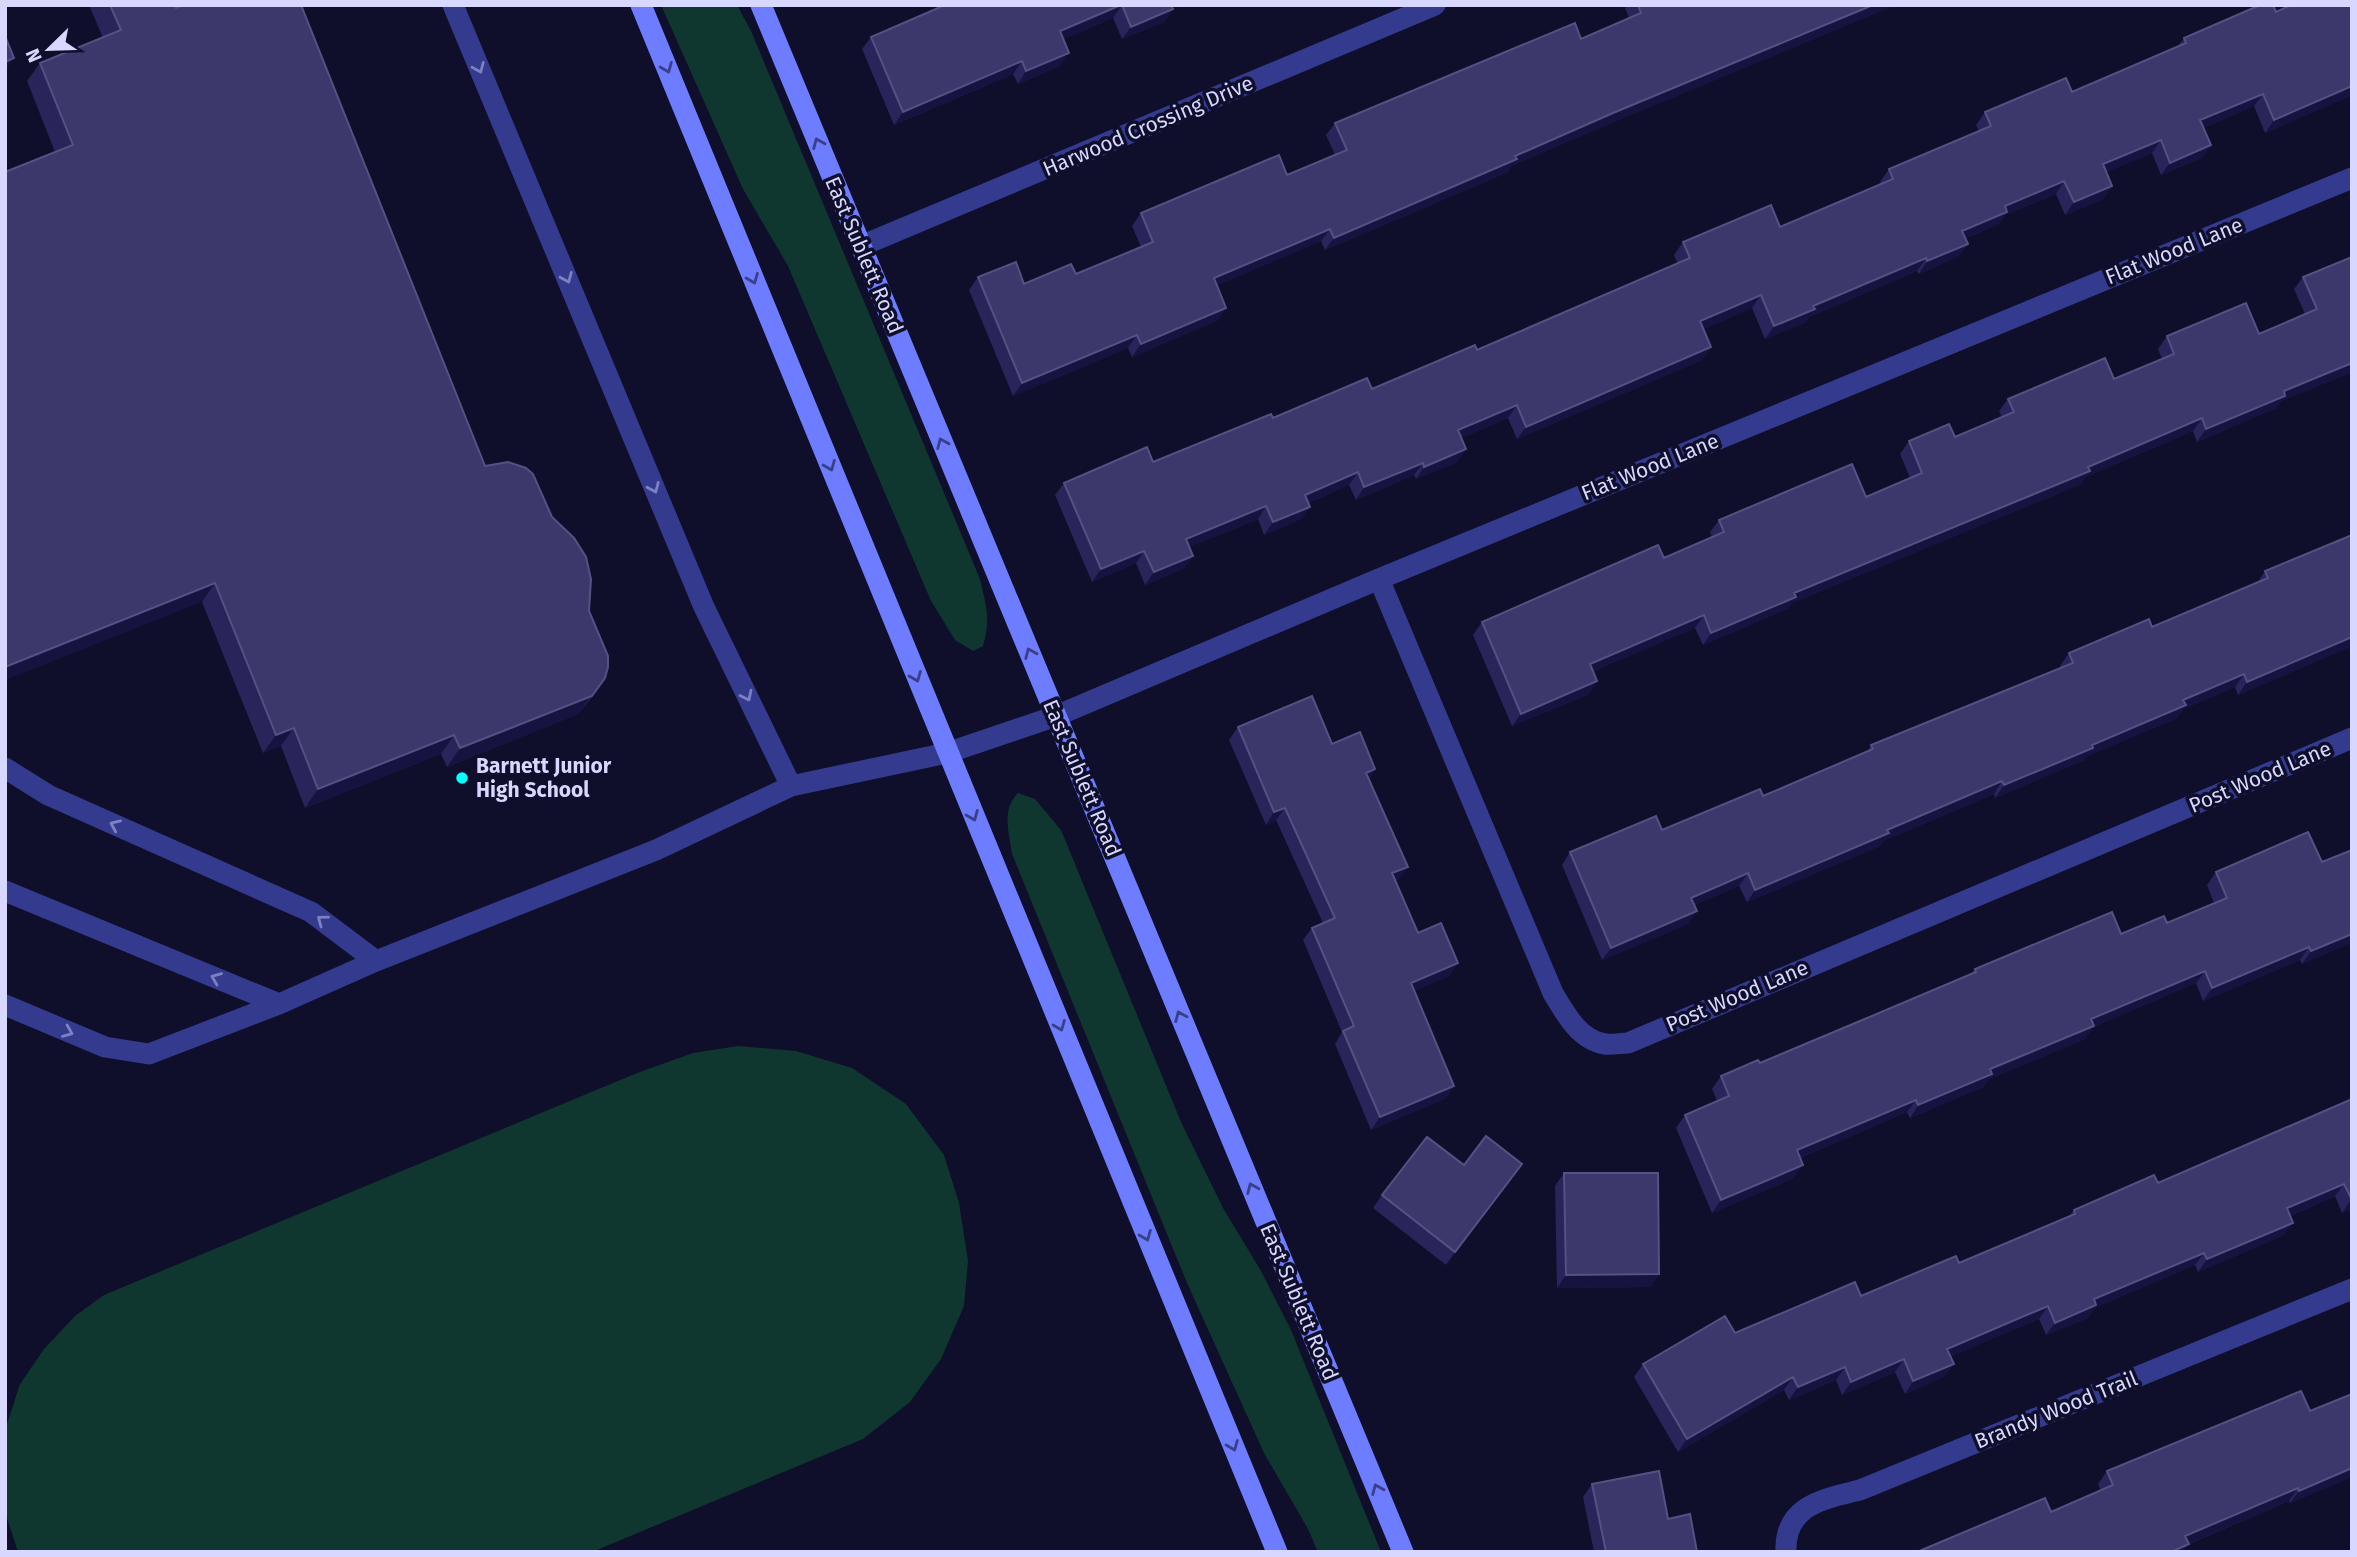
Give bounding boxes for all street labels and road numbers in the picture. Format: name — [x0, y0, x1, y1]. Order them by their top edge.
street label: Harwood Crossing Drive — [1039, 70, 1257, 182]
street label: East Sublett Road — [819, 173, 909, 337]
street label: Flat Wood Lane — [2101, 212, 2247, 290]
street label: Flat Wood Lane — [1577, 428, 1723, 506]
street label: East Sublett Road — [1037, 696, 1127, 860]
street label: Post Wood Lane — [2185, 735, 2335, 819]
street label: Post Wood Lane — [1662, 954, 1812, 1038]
street label: East Sublett Road — [1254, 1220, 1344, 1384]
street label: Brandy Wood Trail — [1971, 1366, 2141, 1454]

